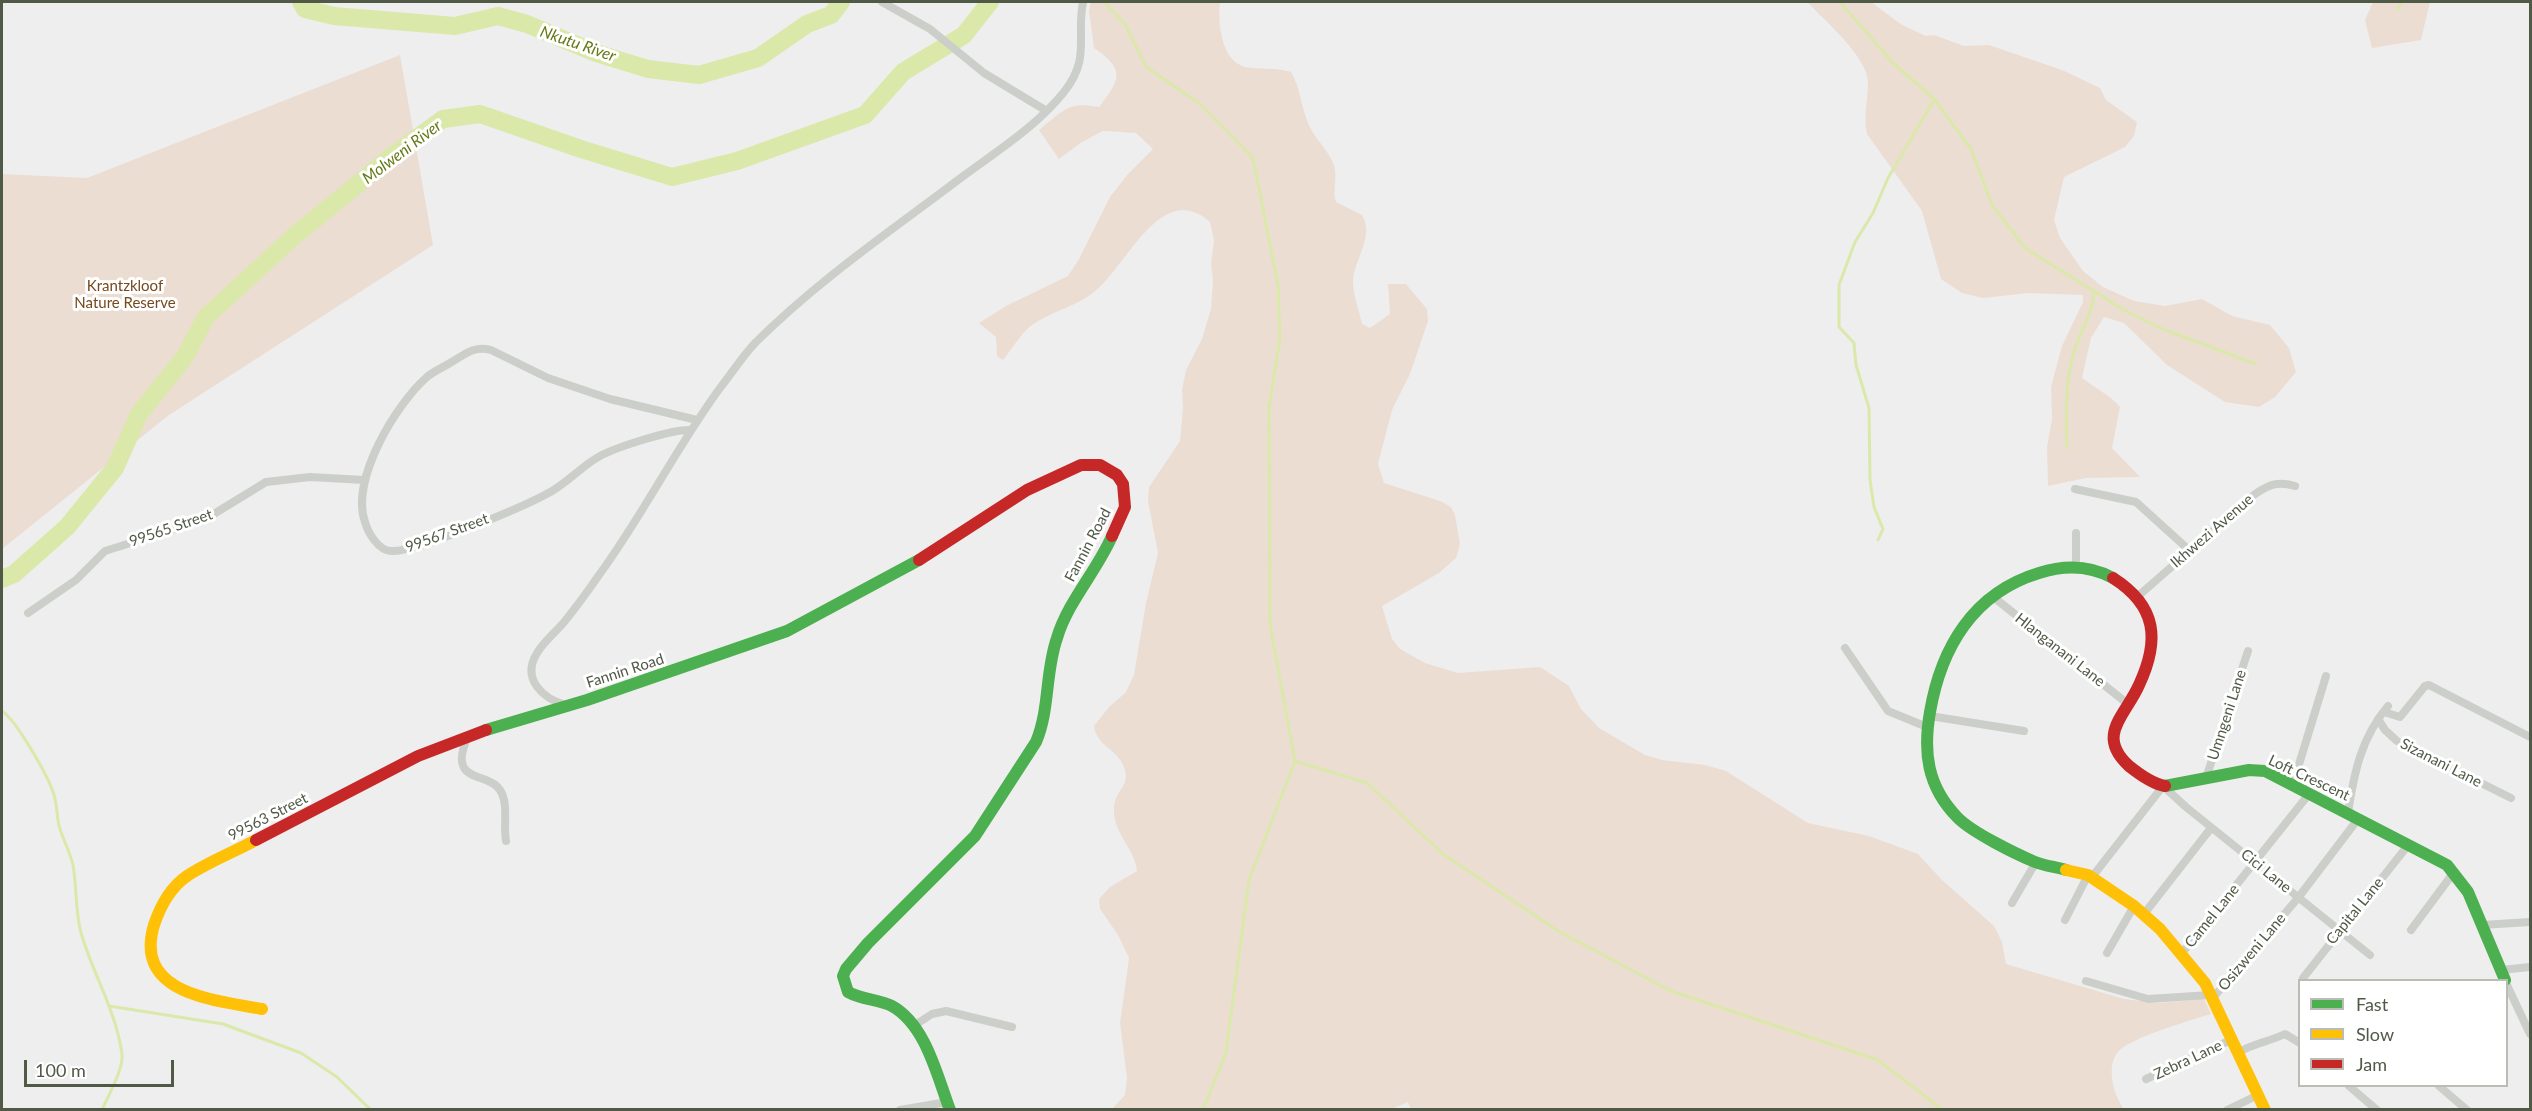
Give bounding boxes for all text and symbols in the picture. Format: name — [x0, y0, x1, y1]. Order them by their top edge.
water label: Nkutu River — [538, 22, 618, 66]
water label: Molweni River — [359, 116, 445, 188]
park label: Krantzkloof Nature Reserve — [74, 277, 176, 312]
street label: Ikhwezi Avenue — [2167, 490, 2257, 572]
street label: 99565 Street — [127, 505, 215, 551]
street label: Fannin Road — [1061, 505, 1115, 585]
street label: 99567 Street — [403, 510, 491, 556]
street label: Hlanganani Lane — [2011, 609, 2109, 691]
street label: Fannin Road — [584, 650, 666, 692]
street label: Umngeni Lane — [2204, 667, 2250, 763]
street label: Sizanani Lane — [2397, 735, 2485, 791]
street label: Loft Crescent — [2265, 751, 2353, 805]
street label: 99563 Street — [225, 789, 311, 845]
street label: Cici Lane — [2237, 845, 2295, 897]
street label: Capital Lane — [2322, 874, 2388, 948]
street label: Camel Lane — [2181, 881, 2243, 951]
street label: Osizweni Lane — [2214, 910, 2290, 994]
legend — [2298, 979, 2508, 1087]
text: Fast — [2356, 993, 2388, 1015]
text: Slow — [2356, 1023, 2394, 1045]
street label: Zebra Lane — [2151, 1036, 2225, 1084]
scale bar — [27, 1048, 177, 1086]
text: Jam — [2356, 1053, 2387, 1075]
text: 100 m — [35, 1059, 86, 1081]

